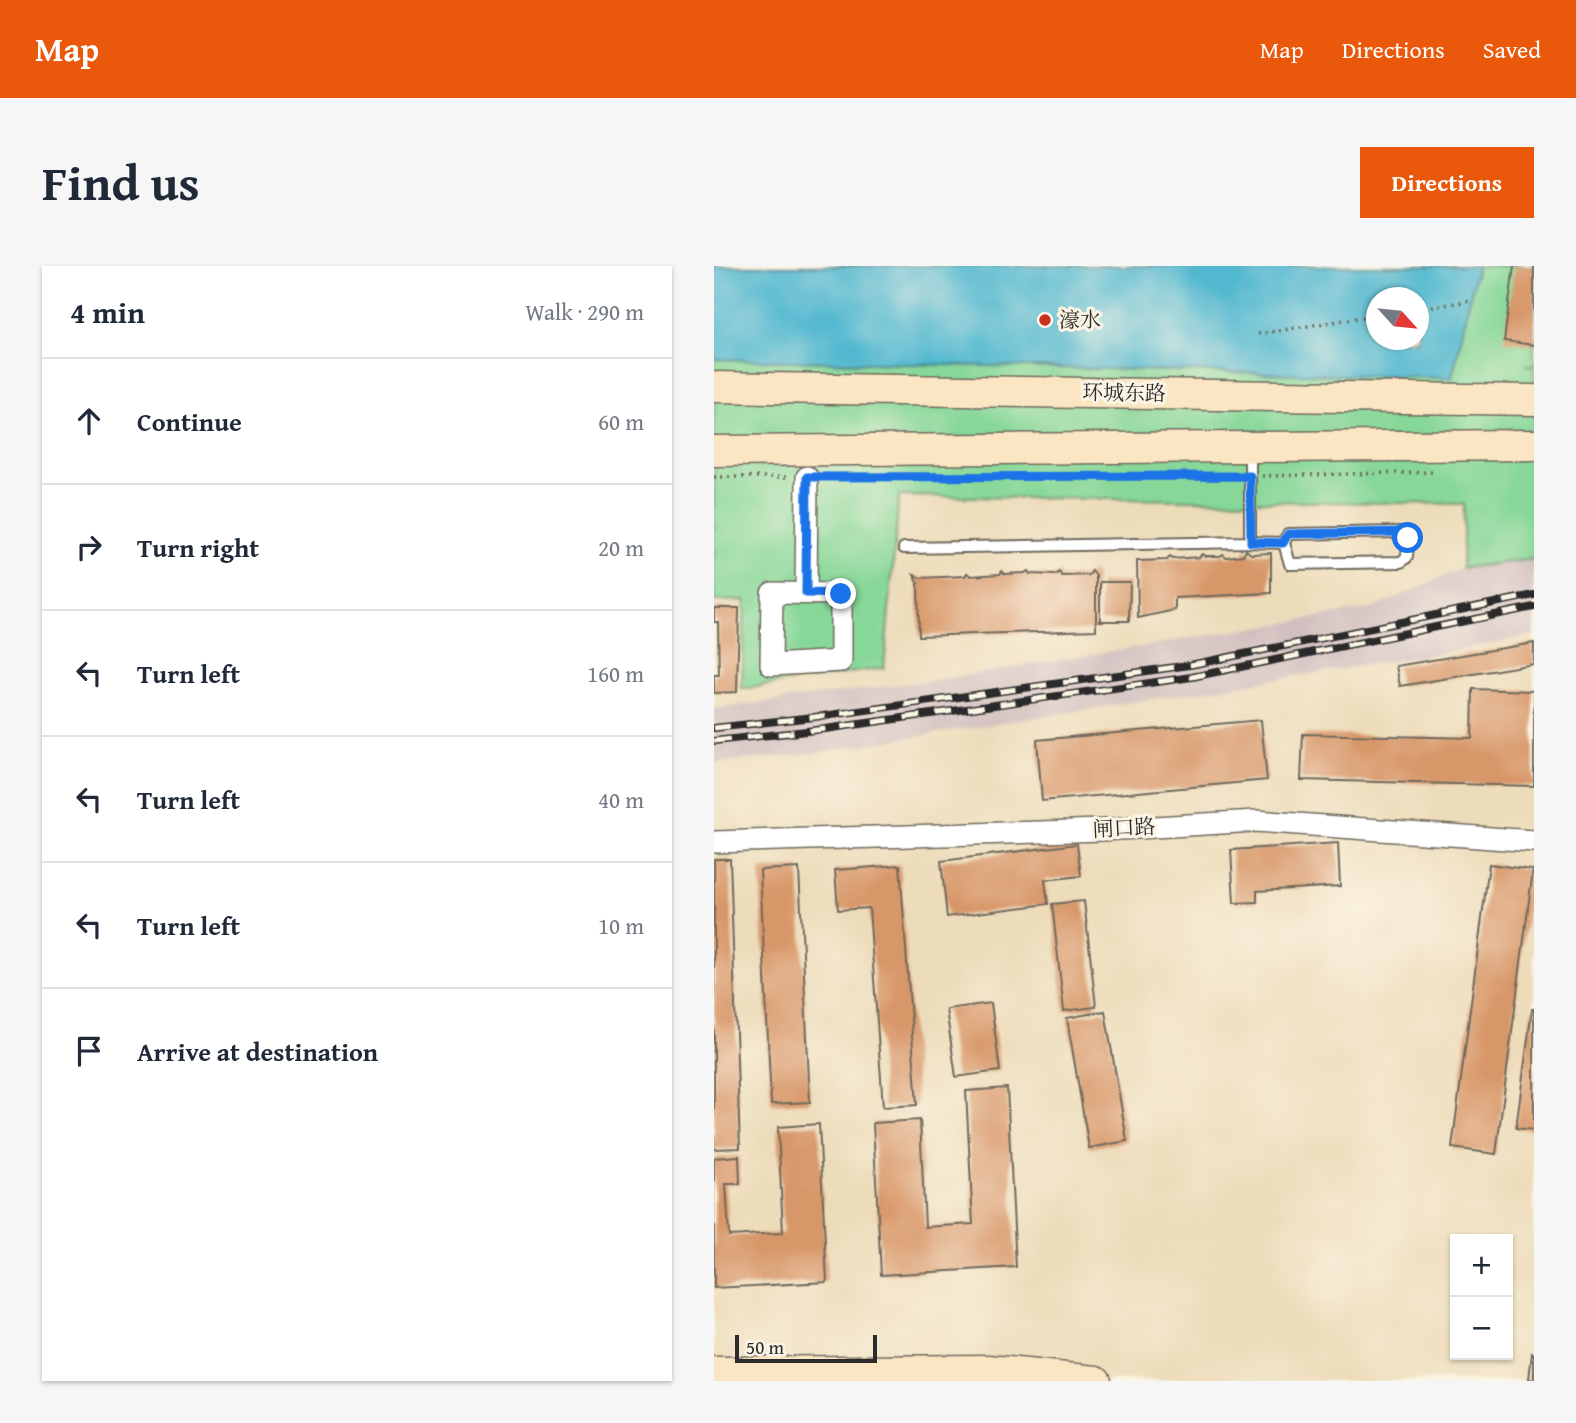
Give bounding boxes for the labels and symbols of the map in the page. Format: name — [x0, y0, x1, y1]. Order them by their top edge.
north arrow — [1366, 287, 1429, 350]
place label: 濠水 — [1059, 304, 1101, 335]
marker: 濠水 — [1037, 312, 1053, 328]
street label: 环城东路 — [1082, 376, 1166, 409]
route start — [1392, 522, 1423, 553]
route end — [825, 578, 856, 609]
street label: 闸口路 — [1092, 810, 1156, 845]
scale bar — [735, 1332, 877, 1364]

